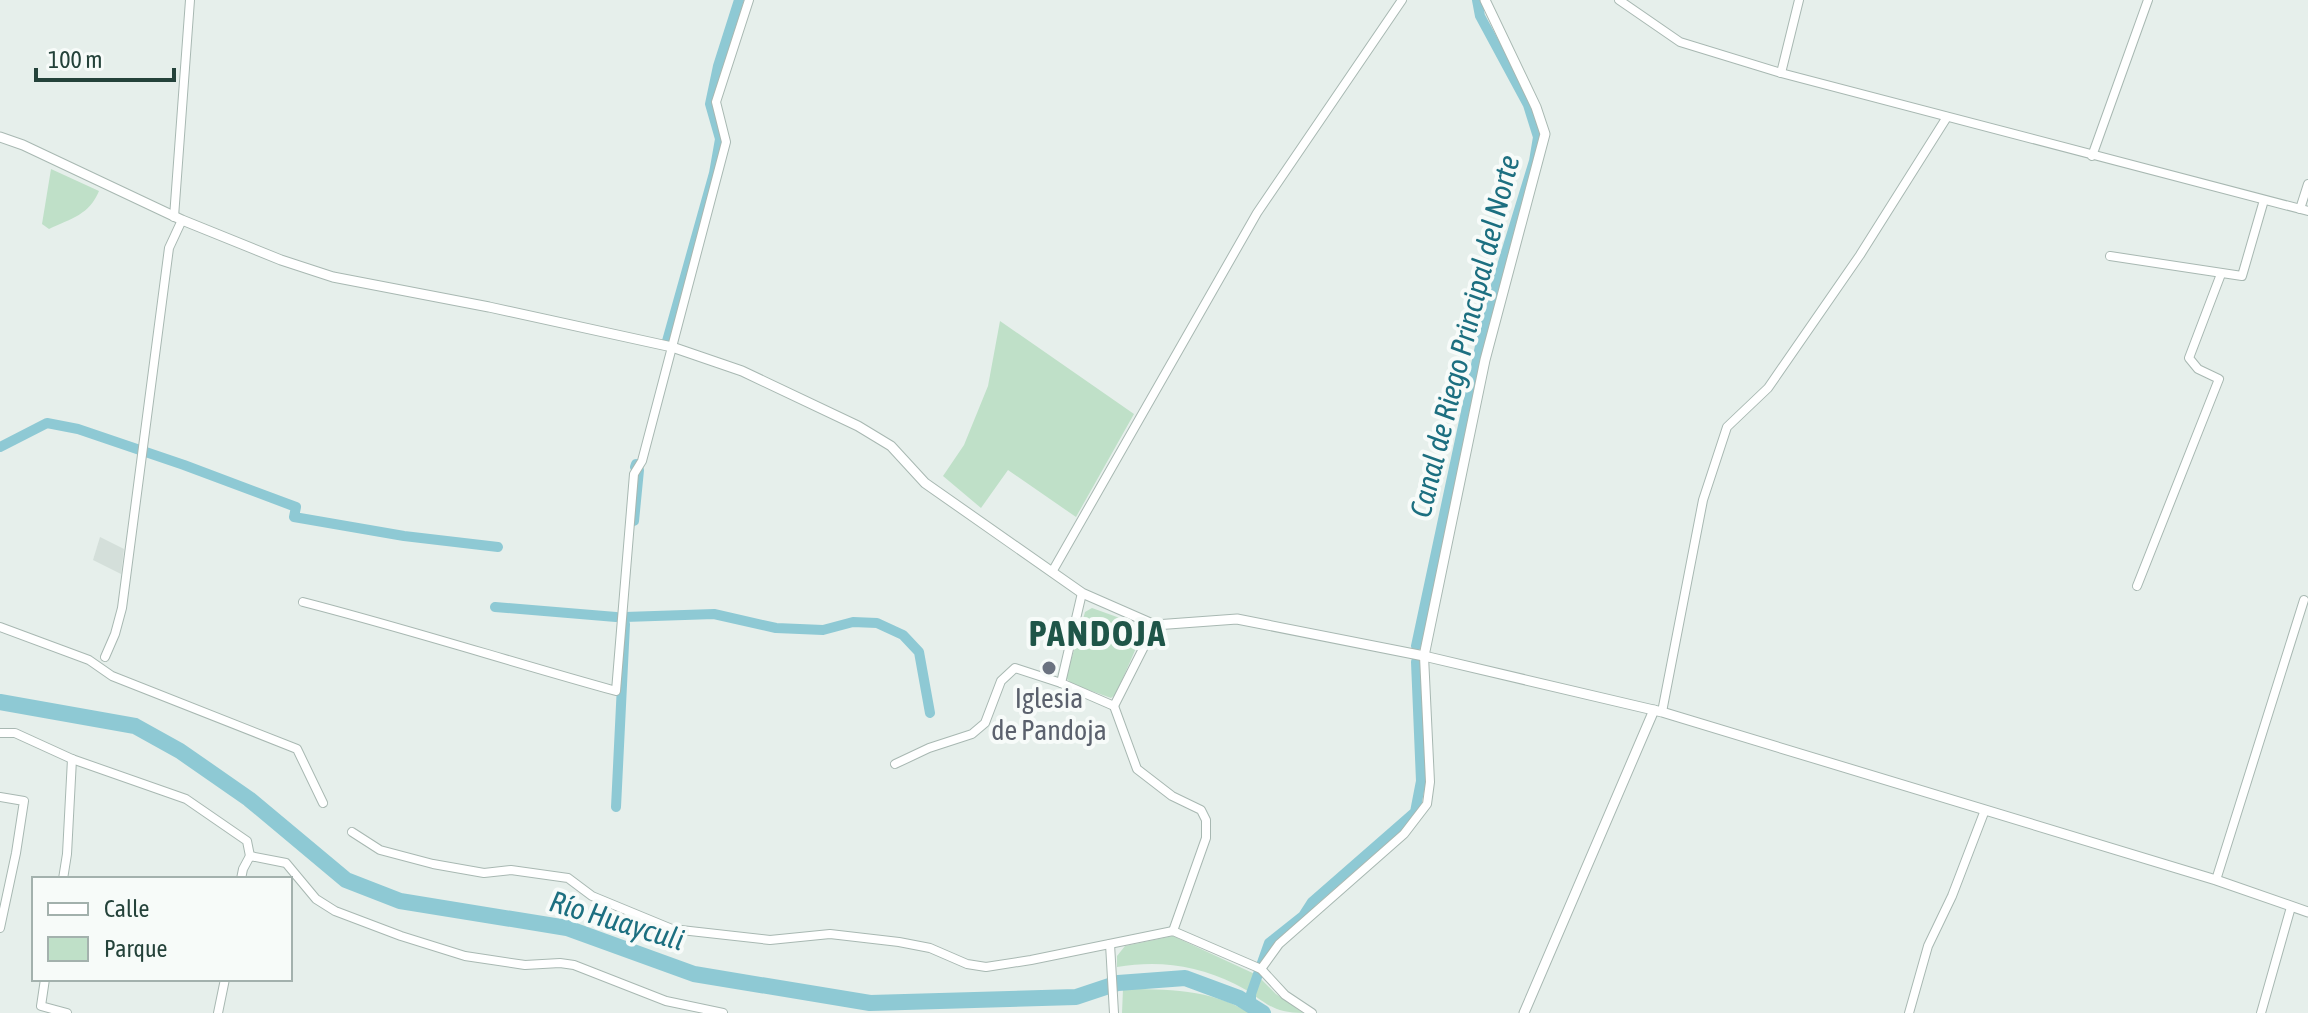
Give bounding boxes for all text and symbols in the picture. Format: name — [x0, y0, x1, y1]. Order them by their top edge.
scale bar — [36, 32, 174, 82]
text: 100 m — [48, 46, 102, 73]
water label: Canal de Riego Principal del Norte — [1402, 151, 1526, 521]
district label: PANDOJA — [1029, 612, 1167, 654]
marker: Iglesia de Pandoja — [1040, 659, 1058, 677]
place label: Iglesia de Pandoja — [991, 682, 1107, 746]
legend — [32, 877, 292, 981]
water label: Río Huayculi — [546, 883, 688, 957]
text: Calle — [104, 895, 149, 922]
text: Parque — [104, 935, 167, 962]

